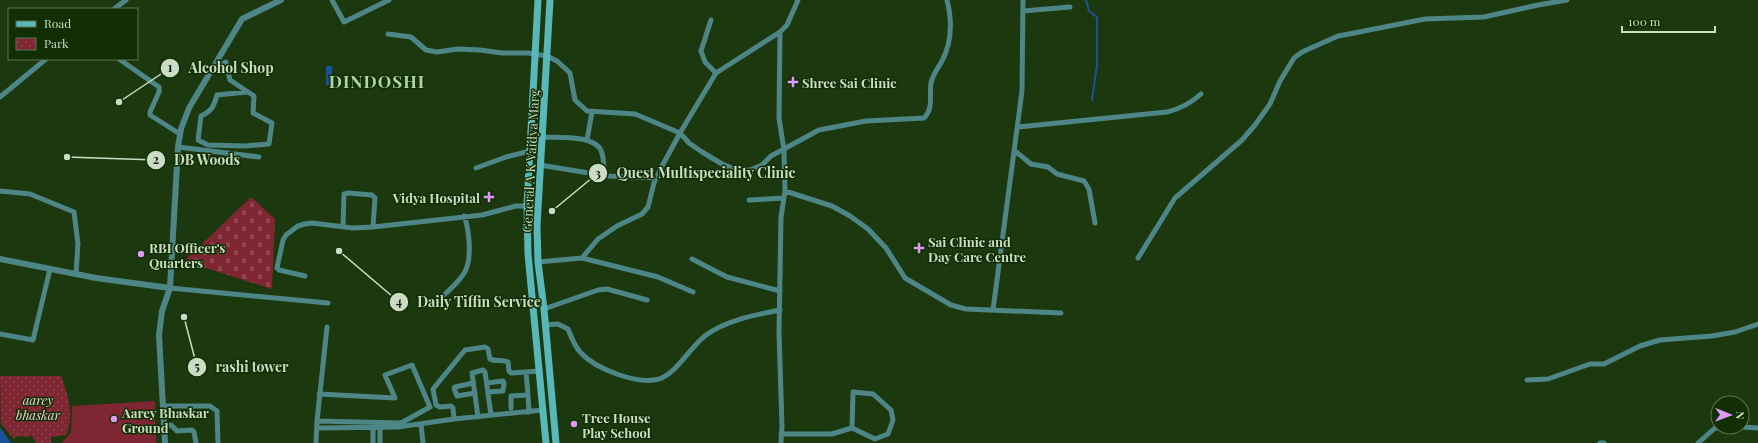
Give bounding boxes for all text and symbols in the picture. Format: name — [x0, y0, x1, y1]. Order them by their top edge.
legend — [8, 8, 138, 60]
scale bar — [1622, 8, 1715, 34]
text: 100 m — [1628, 13, 1661, 29]
text: Road — [44, 15, 71, 31]
text: Park — [44, 35, 69, 51]
callout: Alcohol Shop — [160, 55, 281, 81]
text: Alcohol Shop — [187, 58, 274, 77]
text: 1 — [168, 59, 173, 75]
district label: DINDOSHI — [329, 70, 425, 92]
place label: Shree Sai Clinic — [802, 74, 897, 91]
marker: Shree Sai Clinic — [787, 76, 799, 88]
street label: General A K Vaidya Marg — [518, 89, 542, 233]
callout: DB Woods — [146, 147, 248, 173]
text: DB Woods — [174, 150, 240, 169]
text: 2 — [153, 151, 159, 167]
callout: Quest Multispeciality Clinic — [588, 160, 804, 186]
text: Quest Multispeciality Clinic — [616, 163, 796, 182]
text: 3 — [595, 165, 601, 181]
place label: Vidya Hospital — [392, 189, 480, 206]
marker: Vidya Hospital — [483, 191, 495, 203]
place label: Sai Clinic and Day Care Centre — [928, 233, 1026, 265]
place label: RBI Officer's Quarters — [149, 239, 225, 271]
marker: Sai Clinic and Day Care Centre — [913, 242, 925, 254]
marker: RBI Officer's Quarters — [136, 249, 146, 259]
callout: Daily Tiffin Service — [389, 289, 549, 315]
text: Daily Tiffin Service — [417, 292, 541, 311]
text: 4 — [396, 293, 402, 309]
callout: rashi tower — [187, 354, 297, 380]
text: rashi tower — [215, 357, 289, 376]
text: 5 — [194, 358, 200, 374]
park label: aarey bhaskar — [15, 391, 61, 423]
north arrow — [1710, 395, 1750, 435]
place label: Aarey Bhaskar Ground — [121, 404, 209, 436]
place label: Tree House Play School — [582, 409, 651, 441]
text: N — [1733, 411, 1748, 419]
marker: Aarey Bhaskar Ground — [109, 414, 119, 424]
marker: Tree House Play School — [569, 419, 579, 429]

